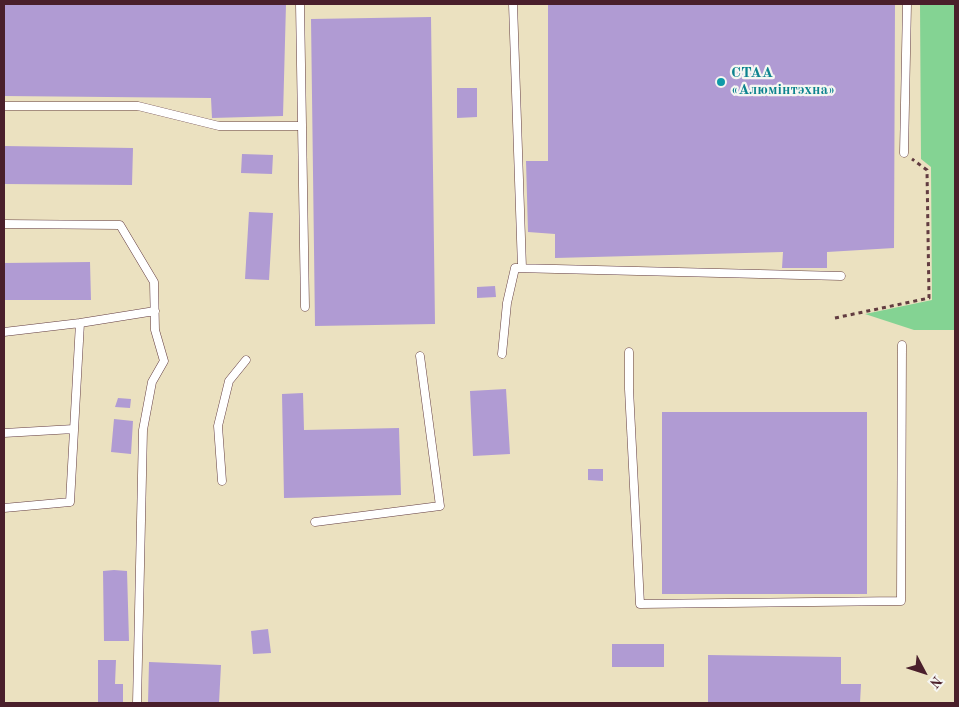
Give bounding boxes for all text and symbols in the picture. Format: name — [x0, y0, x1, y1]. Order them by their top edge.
place label: СТАА «Алюмінтэхна» — [731, 64, 835, 99]
marker: СТАА «Алюмінтэхна» — [715, 76, 727, 88]
north arrow — [899, 647, 949, 697]
text: N — [927, 673, 944, 690]

